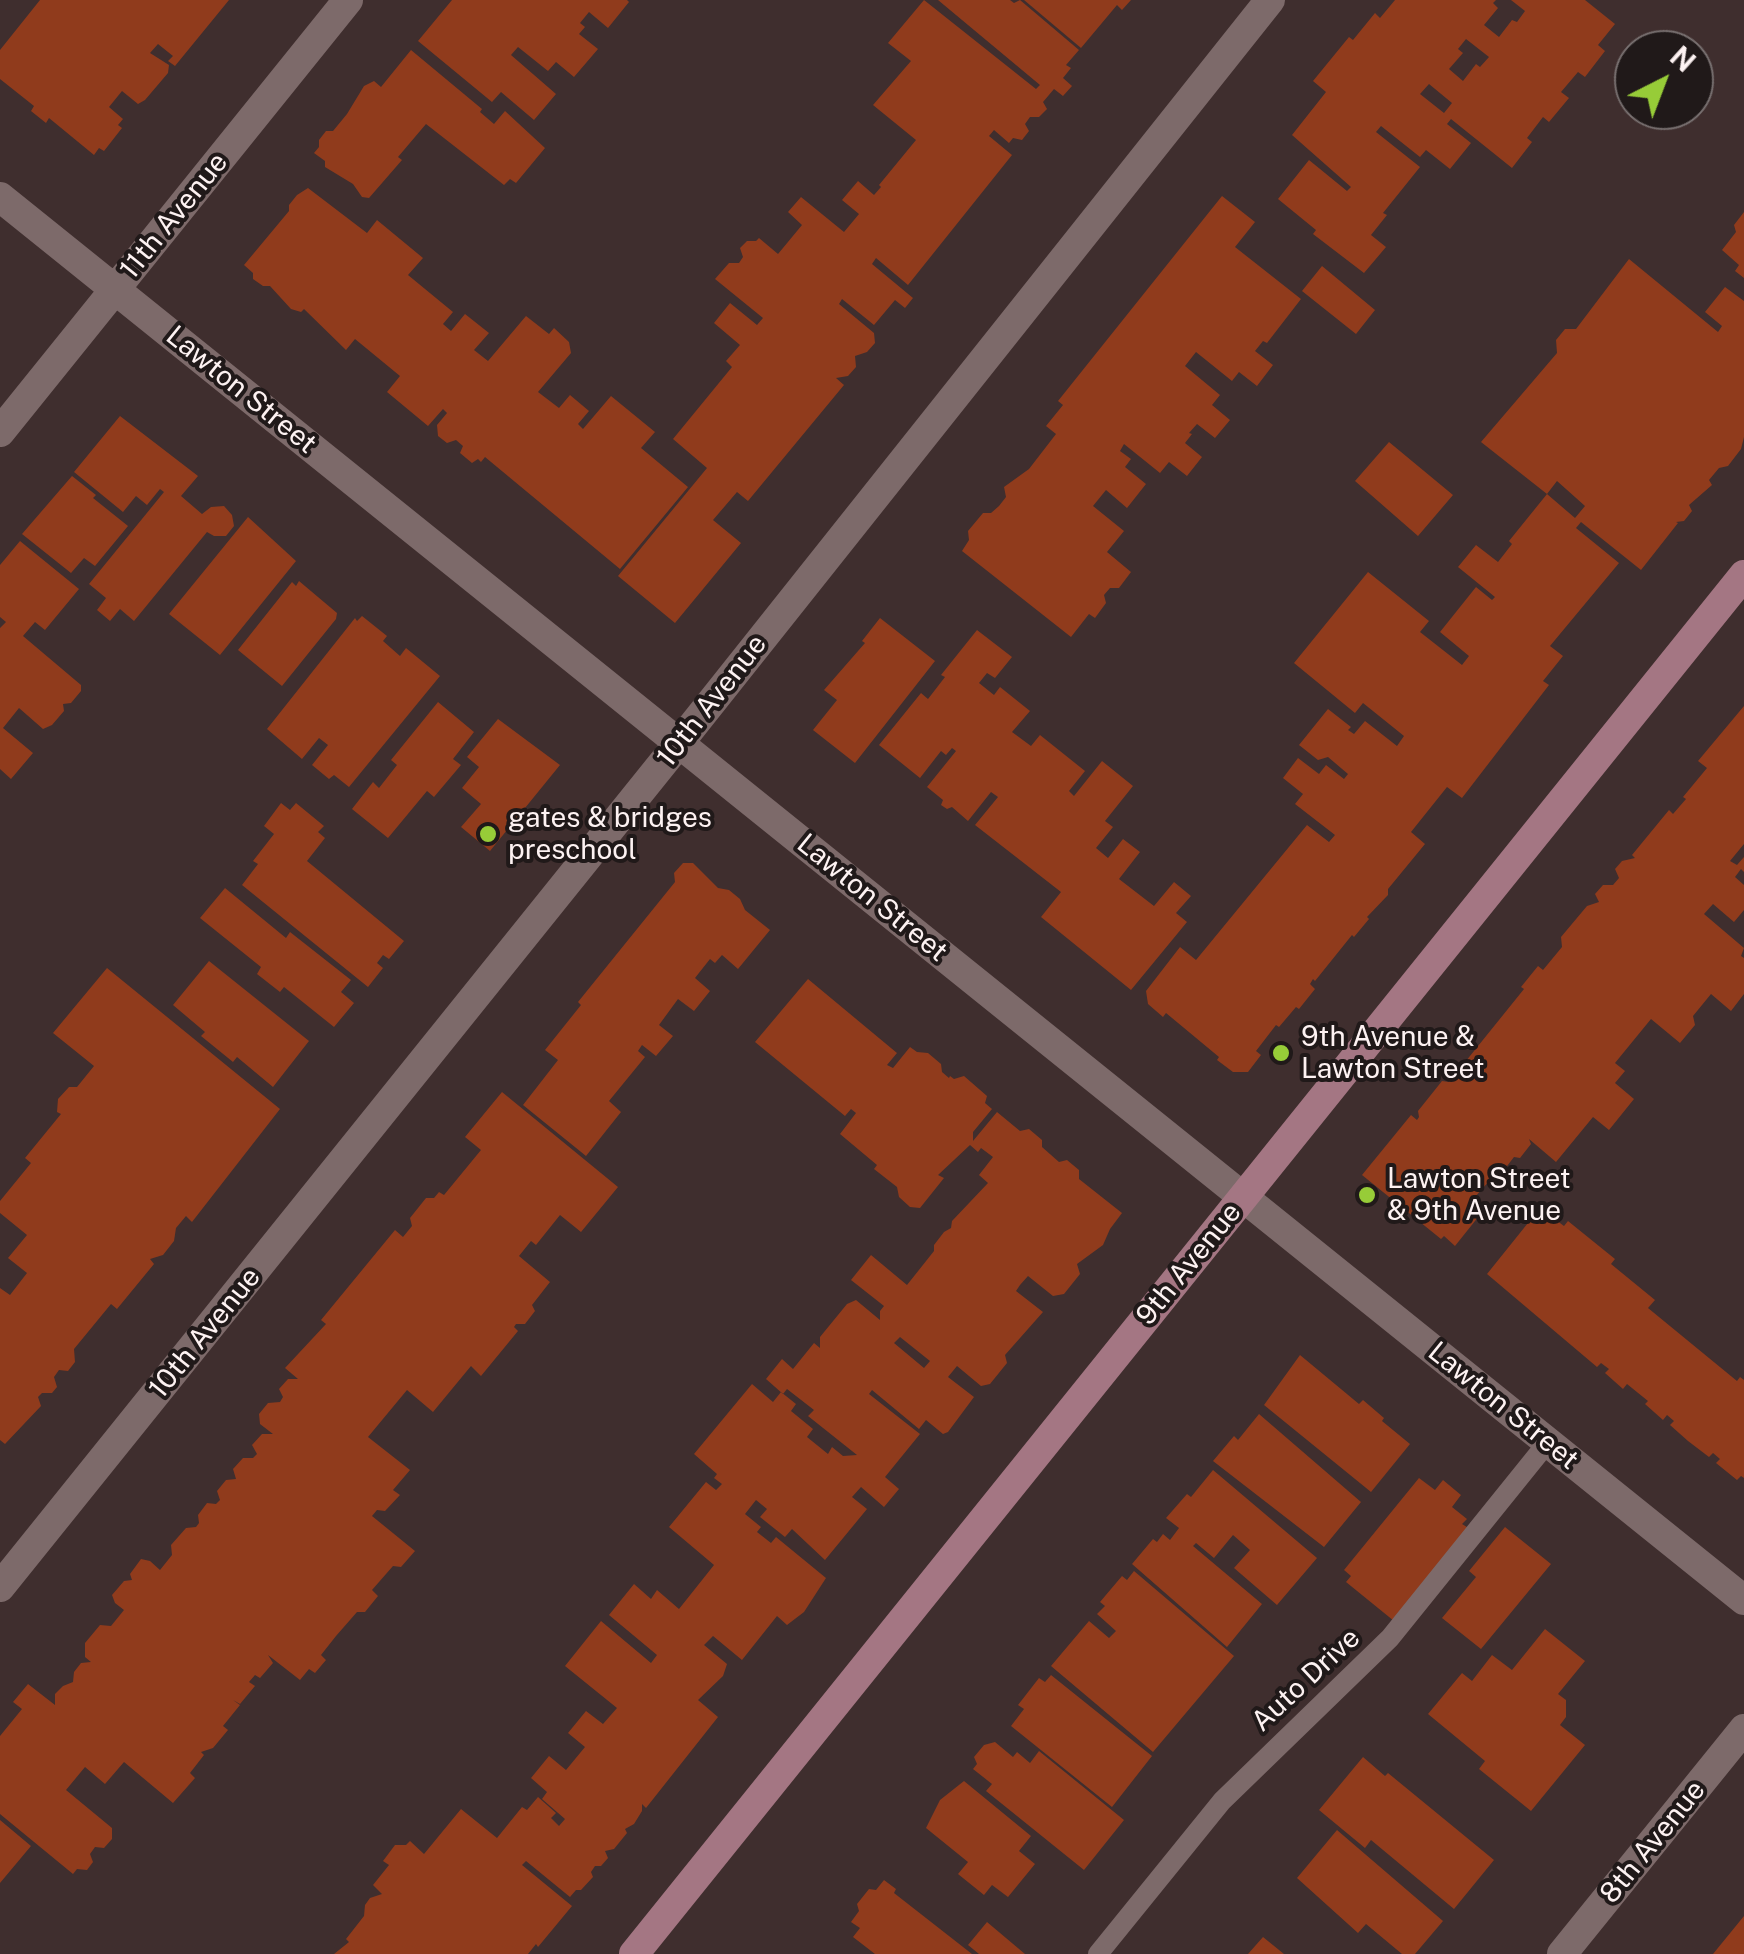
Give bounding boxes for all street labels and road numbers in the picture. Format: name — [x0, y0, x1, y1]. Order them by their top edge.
street label: 11th Avenue — [113, 146, 235, 286]
street label: Lawton Street — [159, 319, 323, 461]
street label: 10th Avenue — [650, 628, 774, 774]
street label: Lawton Street — [790, 827, 954, 969]
street label: 9th Avenue — [1130, 1196, 1248, 1332]
street label: 10th Avenue — [142, 1261, 268, 1405]
street label: Lawton Street — [1421, 1335, 1585, 1477]
street label: Auto Drive — [1245, 1621, 1367, 1739]
street label: 8th Avenue — [1593, 1774, 1713, 1910]

